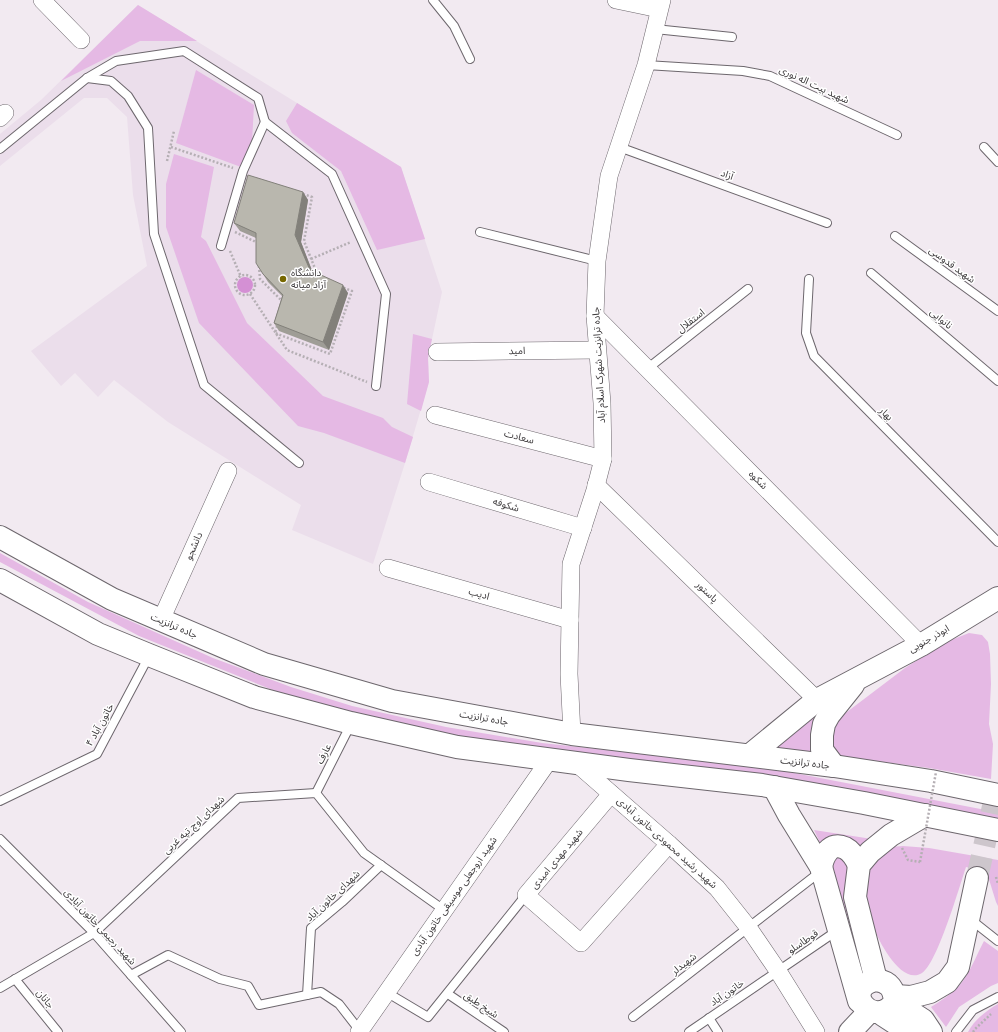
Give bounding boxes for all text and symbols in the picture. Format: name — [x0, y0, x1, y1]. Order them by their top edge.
street label: شهید بیت اله نوری — [777, 64, 851, 107]
street label: آزاد — [719, 167, 736, 183]
street label: شهید قدوسی — [927, 244, 978, 286]
place label: دانشگاه آزاد میانه — [291, 267, 327, 291]
marker: دانشگاه آزاد میانه — [278, 274, 288, 284]
street label: جاده ترانزیت شهرک اسلام آباد — [590, 306, 610, 424]
street label: استقلال — [675, 306, 707, 336]
street label: نانوایی — [927, 306, 955, 332]
street label: امید — [509, 345, 525, 357]
street label: بهار — [876, 404, 896, 424]
street label: سعادت — [503, 427, 536, 447]
street label: شکوه — [746, 468, 770, 492]
street label: شکوفه — [491, 495, 521, 515]
street label: دانشجو — [183, 530, 206, 562]
street label: پاستور — [693, 578, 720, 605]
street label: ادیب — [467, 585, 491, 603]
street label: جاده ترانزیت — [149, 611, 199, 641]
street label: ابوذر جنوبی — [907, 623, 951, 655]
street label: خاتون آباد ۴ — [83, 701, 117, 749]
street label: جاده ترانزیت — [459, 708, 510, 728]
street label: عارف — [314, 742, 334, 766]
street label: جاده ترانزیت — [780, 754, 830, 772]
street label: شهدای اوچ تپه غربی — [161, 793, 228, 857]
street label: شهید رشید محمودی خاتون آبادی — [614, 795, 720, 891]
street label: شهید مهدی امیدی — [528, 826, 586, 891]
street label: شهید اروجعلی موسیقی خاتون آبادی — [408, 834, 500, 958]
street label: شهدای خاتون آباد — [303, 868, 363, 924]
street label: شهید رحیمی خاتون آبادی — [62, 886, 138, 968]
street label: قوطاسلو — [785, 927, 821, 957]
street label: شهیدلر — [668, 950, 699, 978]
street label: خاتون آباد — [708, 977, 746, 1009]
street label: جانان — [34, 987, 56, 1011]
street label: شیخ طبق — [461, 989, 501, 1022]

